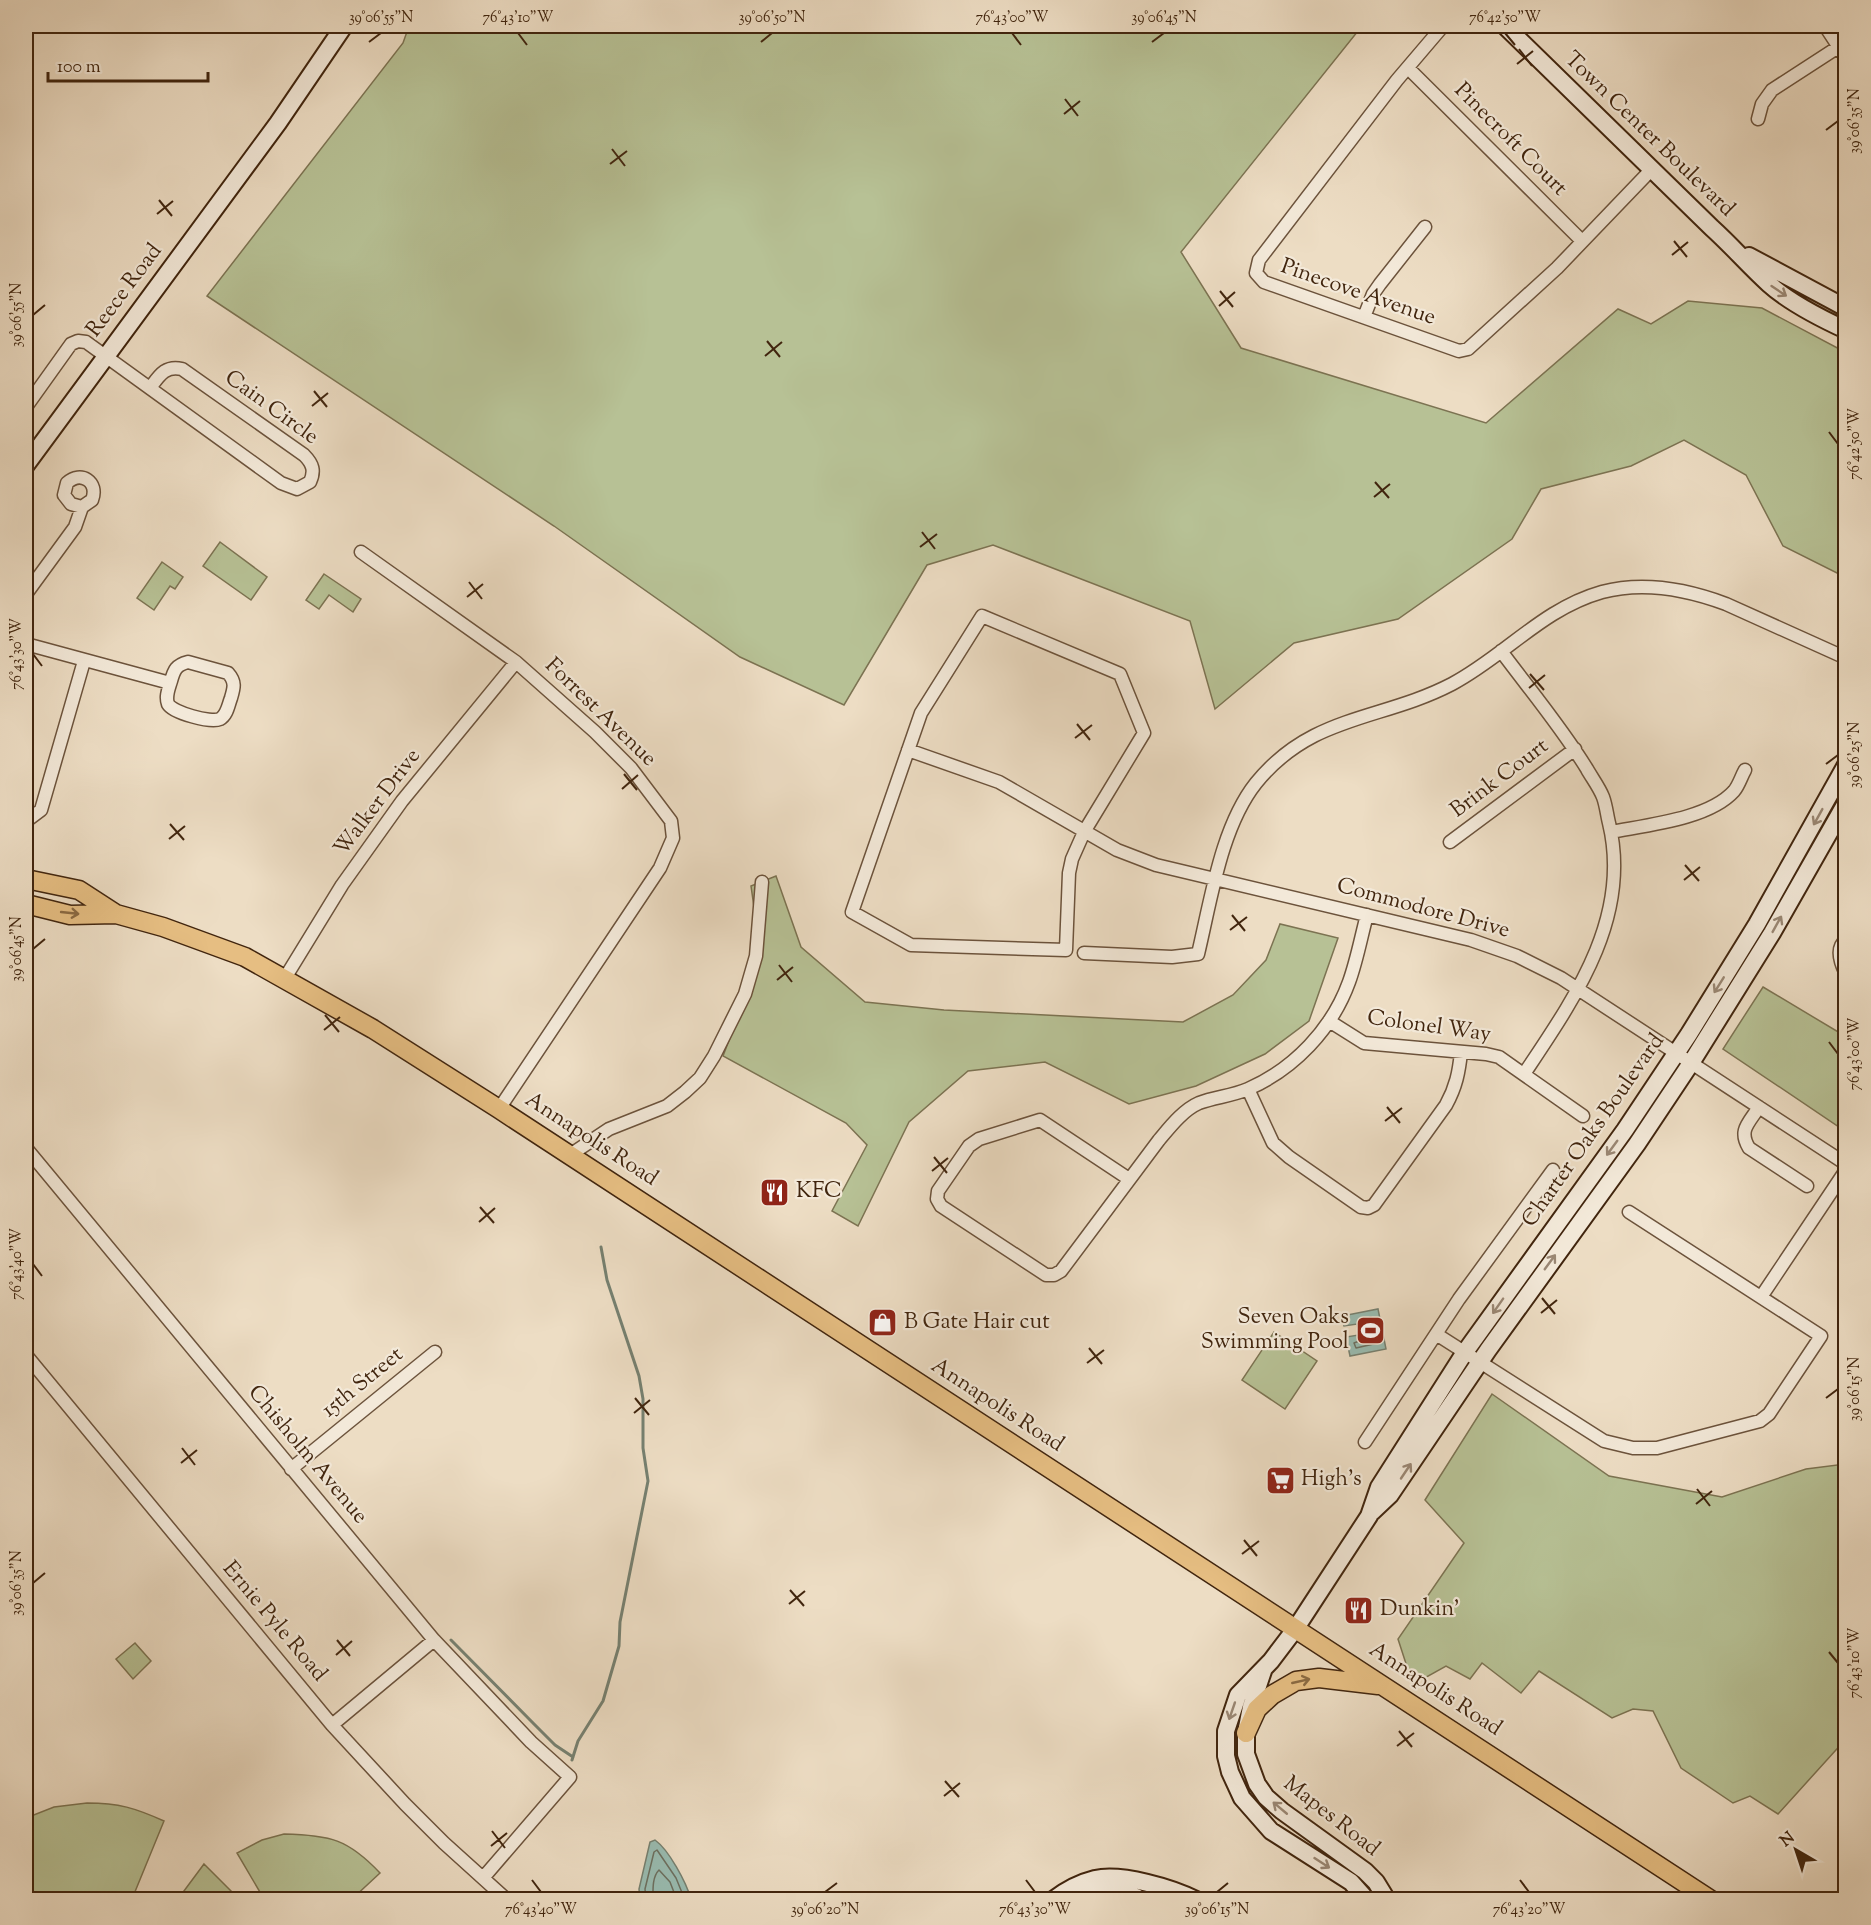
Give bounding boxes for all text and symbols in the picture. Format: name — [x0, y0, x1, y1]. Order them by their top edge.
text: 39°06'55"N — [349, 8, 413, 29]
text: 76°43'10"W — [483, 8, 554, 29]
text: 39°06'50"N — [739, 8, 805, 29]
text: 76°43'00"W — [976, 8, 1049, 29]
text: 39°06'45"N — [1131, 8, 1197, 29]
text: 76°42'50"W — [1469, 8, 1541, 29]
scale bar — [48, 45, 208, 83]
street label: Town Center Boulevard — [1556, 45, 1742, 225]
text: 100 m — [57, 55, 101, 81]
street label: Pinecroft Court — [1446, 76, 1574, 204]
text: 39°06'35"N — [1845, 88, 1866, 154]
street label: Reece Road — [79, 237, 171, 345]
street label: Pinecove Avenue — [1276, 251, 1440, 335]
text: 39°06'55"N — [7, 283, 28, 347]
one-way arrow — [1770, 285, 1787, 297]
street label: Cain Circle — [217, 363, 325, 453]
text: 76°42'50"W — [1845, 408, 1866, 480]
text: 76°43'30"W — [7, 618, 28, 690]
street label: Forrest Avenue — [537, 651, 663, 775]
text: 39°06'25"N — [1845, 722, 1866, 788]
street label: Brink Court — [1444, 731, 1556, 827]
street label: Walker Drive — [327, 743, 429, 863]
one-way arrow — [1811, 808, 1823, 825]
street label: Commodore Drive — [1333, 871, 1513, 947]
one-way arrow — [60, 908, 80, 919]
text: 39°06'45"N — [7, 916, 28, 982]
one-way arrow — [1771, 916, 1783, 933]
one-way arrow — [1713, 976, 1725, 993]
street label: Colonel Way — [1365, 1002, 1493, 1052]
text: 76°43'00"W — [1845, 1017, 1866, 1090]
street label: Charter Oaks Boulevard — [1515, 1028, 1673, 1234]
street label: Annapolis Road — [518, 1085, 664, 1195]
one-way arrow — [1606, 1139, 1618, 1156]
restaurant icon: KFC — [759, 1176, 791, 1208]
place label: KFC — [796, 1176, 842, 1208]
text: 76°43'40"W — [7, 1228, 28, 1300]
one-way arrow — [1544, 1255, 1557, 1271]
one-way arrow — [1492, 1298, 1504, 1314]
place label: Seven Oaks Swimming Pool — [1201, 1302, 1349, 1359]
shop icon: B Gate Hair cut — [867, 1307, 899, 1339]
place label: B Gate Hair cut — [904, 1307, 1050, 1339]
sports icon: Seven Oaks Swimming Pool — [1354, 1315, 1386, 1347]
street label: 15th Street — [315, 1340, 411, 1426]
street label: Annapolis Road — [924, 1351, 1070, 1461]
text: 39°06'15"N — [1845, 1357, 1866, 1421]
street label: Chisholm Avenue — [239, 1379, 375, 1531]
supermarket icon: High's — [1264, 1464, 1296, 1496]
place label: High's — [1301, 1464, 1362, 1496]
one-way arrow — [1400, 1464, 1412, 1480]
text: 39°06'35"N — [7, 1550, 28, 1616]
street label: Ernie Pyle Road — [214, 1555, 334, 1689]
restaurant icon: Dunkin' — [1343, 1594, 1375, 1626]
place label: Dunkin' — [1380, 1594, 1460, 1626]
text: 76°43'10"W — [1845, 1627, 1866, 1698]
street label: Annapolis Road — [1362, 1635, 1508, 1745]
one-way arrow — [1291, 1675, 1310, 1687]
one-way arrow — [1225, 1701, 1236, 1720]
street label: Mapes Road — [1276, 1769, 1386, 1865]
one-way arrow — [1273, 1801, 1288, 1815]
north arrow — [1766, 1820, 1826, 1880]
text: N — [1776, 1827, 1801, 1853]
one-way arrow — [1313, 1858, 1330, 1870]
text: 76°43'40"W — [505, 1900, 577, 1921]
text: 39°06'20"N — [791, 1900, 859, 1921]
text: 76°43'30"W — [999, 1900, 1071, 1921]
text: 39°06'15"N — [1185, 1900, 1249, 1921]
text: 76°43'20"W — [1493, 1900, 1566, 1921]

